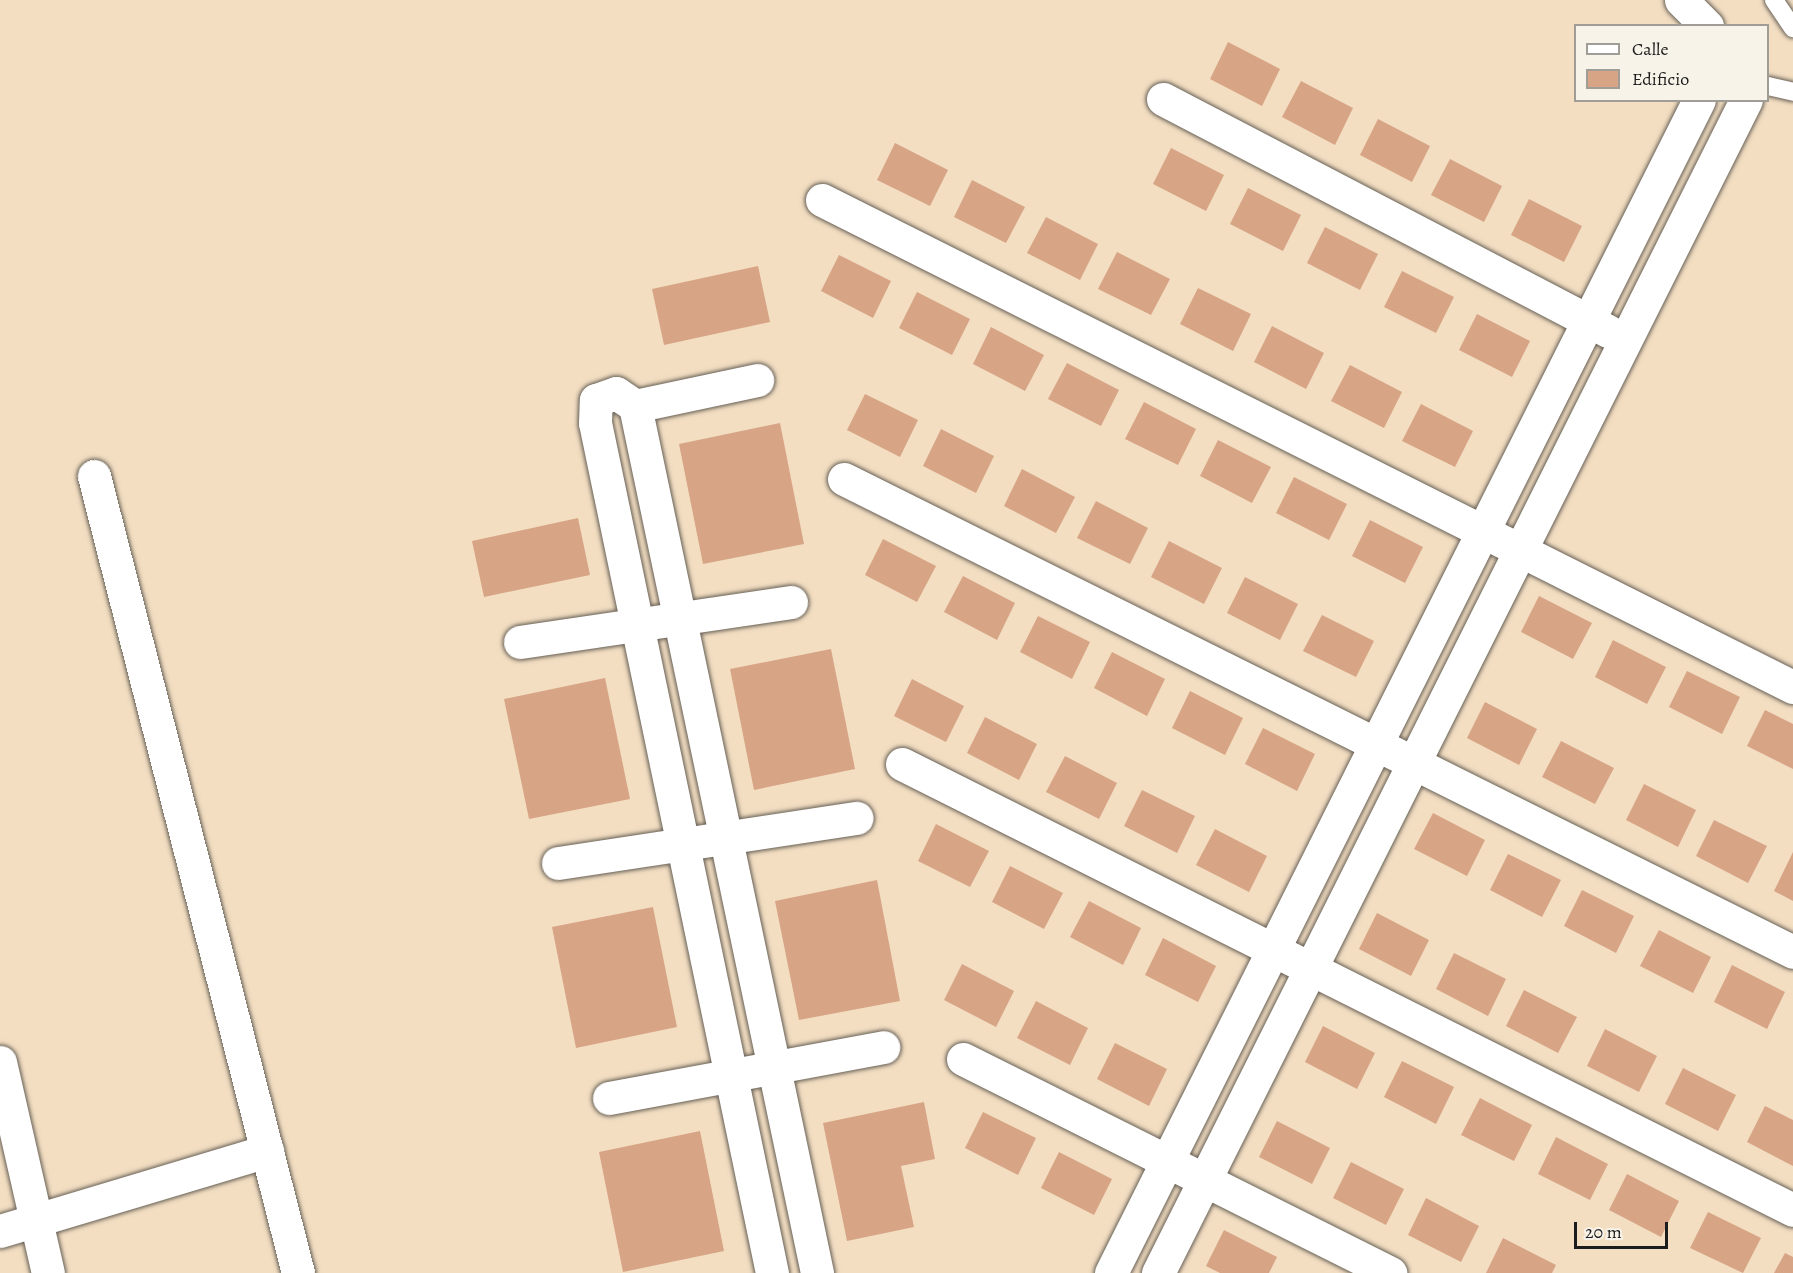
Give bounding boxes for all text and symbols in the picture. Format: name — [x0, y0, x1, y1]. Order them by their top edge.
legend — [1574, 24, 1769, 102]
text: Calle — [1632, 37, 1669, 61]
text: Edificio — [1632, 67, 1689, 91]
scale bar — [1577, 1210, 1672, 1248]
text: 20 m — [1585, 1220, 1622, 1244]

